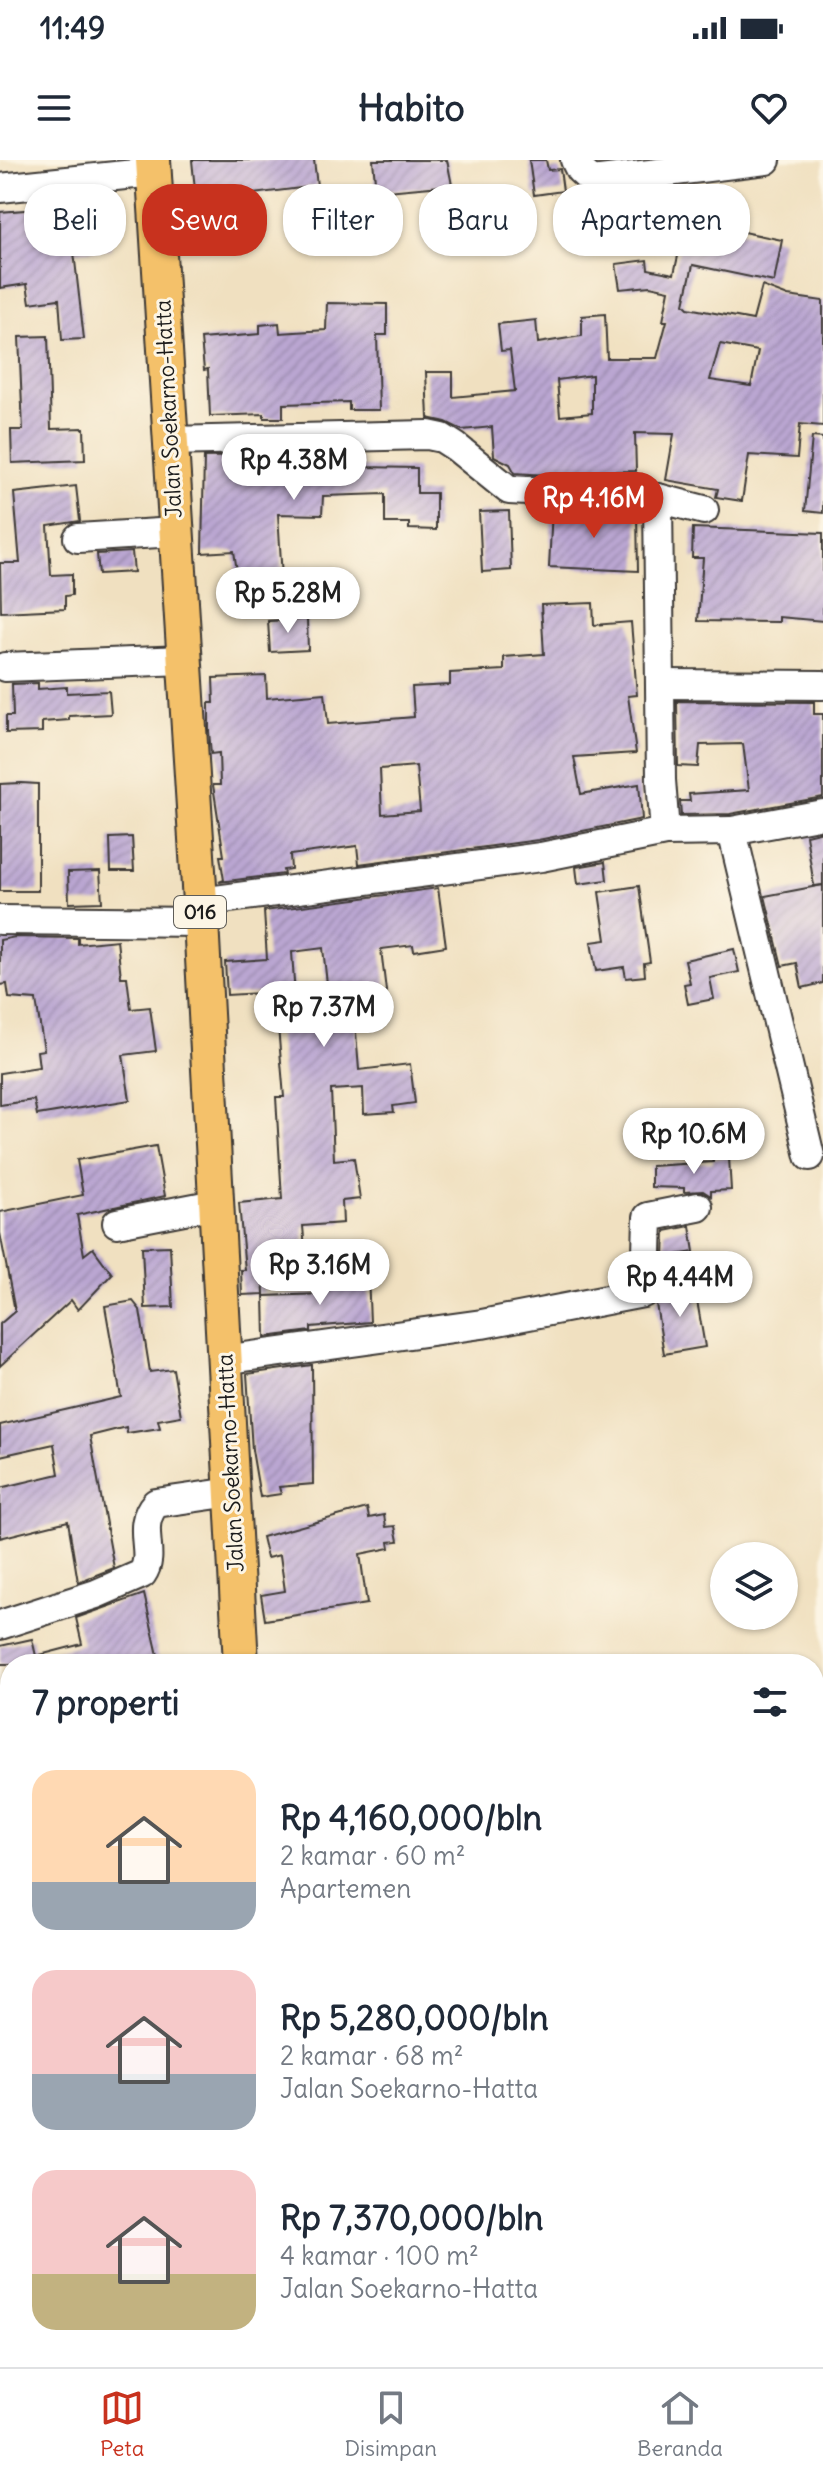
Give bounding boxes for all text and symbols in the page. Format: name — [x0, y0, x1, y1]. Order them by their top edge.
text: 11:49 — [40, 9, 105, 47]
icon: menu — [32, 86, 76, 130]
text: Habito — [358, 86, 465, 131]
icon: heart — [747, 86, 791, 130]
chip: Beli — [24, 184, 126, 256]
chip: Sewa — [142, 184, 267, 256]
chip: Filter — [283, 184, 403, 256]
chip: Baru — [419, 184, 537, 256]
chip: Apartemen — [553, 184, 750, 256]
street label: Jalan Soekarno-Hatta — [148, 299, 188, 519]
pin: Rp 4.38M — [211, 434, 377, 502]
text: Rp 4.38M — [240, 443, 348, 476]
pin: Rp 4.16M — [511, 472, 677, 540]
text: Rp 4.16M — [542, 481, 646, 514]
pin: Rp 5.28M — [205, 567, 371, 635]
text: Rp 5.28M — [234, 576, 342, 609]
road number: 016 — [174, 896, 226, 928]
pin: Rp 7.37M — [241, 981, 407, 1049]
text: Rp 7.37M — [272, 990, 376, 1023]
pin: Rp 10.6M — [611, 1108, 777, 1176]
text: Rp 10.6M — [641, 1117, 747, 1150]
pin: Rp 3.16M — [237, 1239, 403, 1307]
text: Rp 3.16M — [268, 1248, 372, 1281]
pin: Rp 4.44M — [597, 1251, 763, 1319]
text: Rp 4.44M — [626, 1260, 734, 1293]
street label: Jalan Soekarno-Hatta — [210, 1353, 250, 1573]
map controls — [710, 1542, 798, 1630]
button: layers — [710, 1542, 798, 1630]
icon: filters — [748, 1680, 792, 1724]
text: 7 properti — [32, 1681, 179, 1724]
text: Rp 4,160,000/bln — [280, 1796, 542, 1839]
icon: home — [96, 1802, 192, 1898]
text: 2 kamar · 60 m² — [280, 1839, 466, 1872]
text: Apartemen — [280, 1872, 411, 1905]
text: Rp 5,280,000/bln — [280, 1996, 549, 2039]
icon: home — [96, 2002, 192, 2098]
text: 2 kamar · 68 m² — [280, 2039, 463, 2072]
text: Jalan Soekarno-Hatta — [280, 2072, 538, 2105]
text: Rp 7,370,000/bln — [280, 2196, 544, 2239]
icon: home — [96, 2202, 192, 2298]
text: 4 kamar · 100 m² — [280, 2239, 479, 2272]
text: Jalan Soekarno-Hatta — [280, 2272, 538, 2305]
tab: Peta — [100, 2386, 144, 2462]
tab: Disimpan — [344, 2386, 437, 2462]
tab: Beranda — [637, 2386, 723, 2462]

